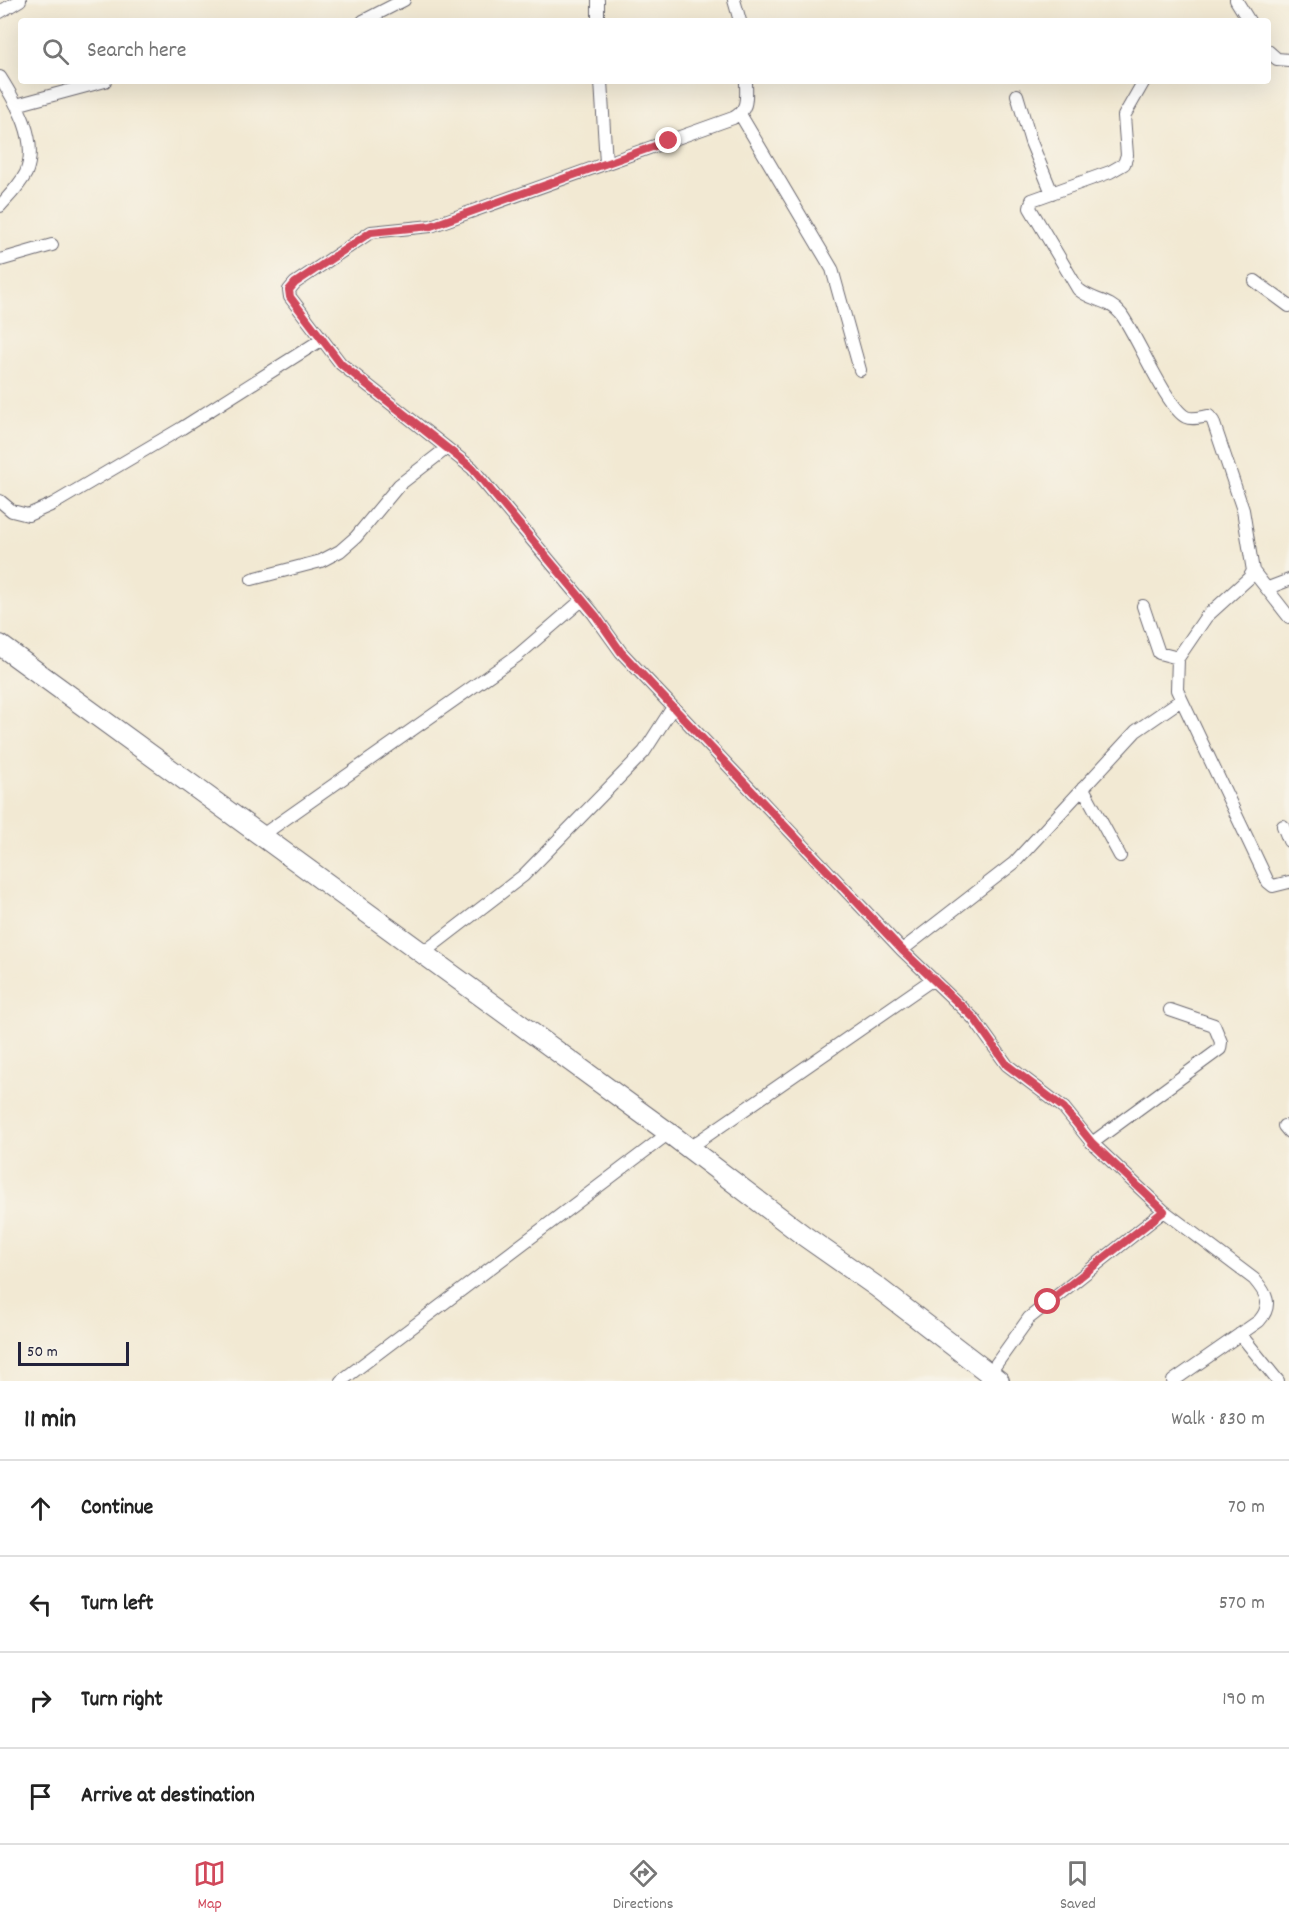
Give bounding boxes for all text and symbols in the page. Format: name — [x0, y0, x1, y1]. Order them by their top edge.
search box — [18, 18, 1271, 84]
icon: search — [39, 35, 72, 68]
text: Search here — [87, 36, 186, 67]
route end — [655, 127, 681, 153]
route start — [1034, 1288, 1060, 1314]
scale bar — [18, 1339, 129, 1366]
text: 50 m — [27, 1341, 58, 1364]
text: 11 min — [24, 1402, 76, 1439]
text: Walk · 830 m — [1171, 1406, 1265, 1434]
icon: ahead — [24, 1492, 57, 1525]
text: Continue — [81, 1493, 153, 1524]
text: 70 m — [1228, 1494, 1265, 1522]
icon: left — [24, 1588, 57, 1621]
text: Turn left — [81, 1589, 153, 1620]
text: 570 m — [1219, 1590, 1265, 1618]
icon: right — [24, 1684, 57, 1717]
text: Turn right — [81, 1685, 163, 1716]
text: 190 m — [1222, 1686, 1265, 1714]
icon: arrive — [24, 1780, 57, 1813]
text: Arrive at destination — [81, 1781, 255, 1812]
tab: Map — [193, 1857, 226, 1916]
tab: Directions — [613, 1857, 673, 1916]
tab: Saved — [1060, 1857, 1096, 1916]

